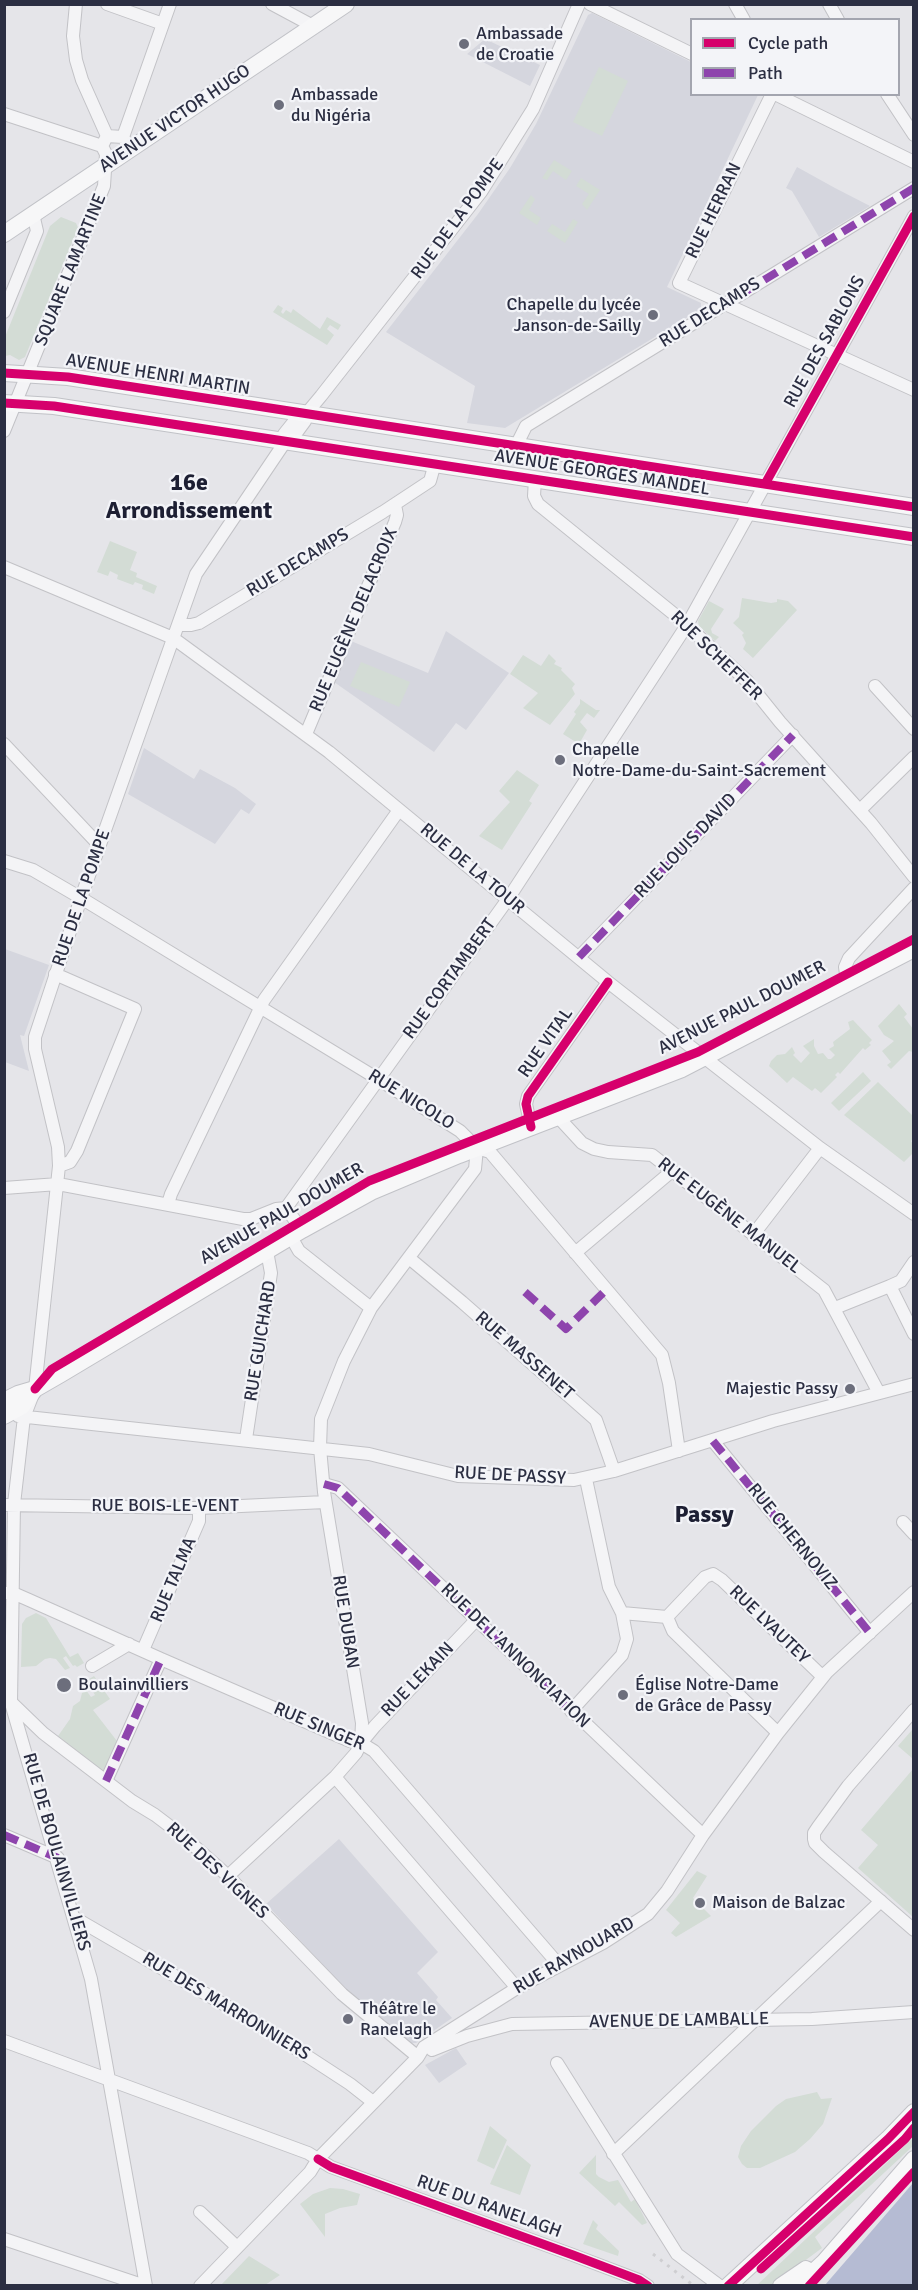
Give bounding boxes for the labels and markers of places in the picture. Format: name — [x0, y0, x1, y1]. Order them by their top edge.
place label: Ambassade de Croatie — [476, 23, 563, 66]
marker: Ambassade de Croatie — [457, 37, 471, 51]
place label: Ambassade du Nigéria — [291, 84, 378, 127]
marker: Ambassade du Nigéria — [272, 98, 286, 112]
place label: Chapelle du lycée Janson-de-Sailly — [506, 294, 641, 336]
marker: Chapelle du lycée Janson-de-Sailly — [646, 308, 660, 322]
place label: Chapelle Notre-Dame-du-Saint-Sacrement — [572, 739, 826, 782]
marker: Chapelle Notre-Dame-du-Saint-Sacrement — [553, 753, 567, 767]
place label: Majestic Passy — [726, 1378, 838, 1400]
marker: Majestic Passy — [843, 1382, 857, 1396]
place label: Boulainvilliers — [78, 1674, 189, 1696]
place label: Église Notre-Dame de Grâce de Passy — [635, 1674, 779, 1716]
marker: Boulainvilliers — [55, 1676, 73, 1694]
marker: Église Notre-Dame de Grâce de Passy — [616, 1688, 630, 1702]
place label: Maison de Balzac — [712, 1892, 845, 1914]
marker: Maison de Balzac — [693, 1896, 707, 1910]
place label: Théâtre le Ranelagh — [360, 1998, 436, 2040]
marker: Théâtre le Ranelagh — [341, 2012, 355, 2026]

